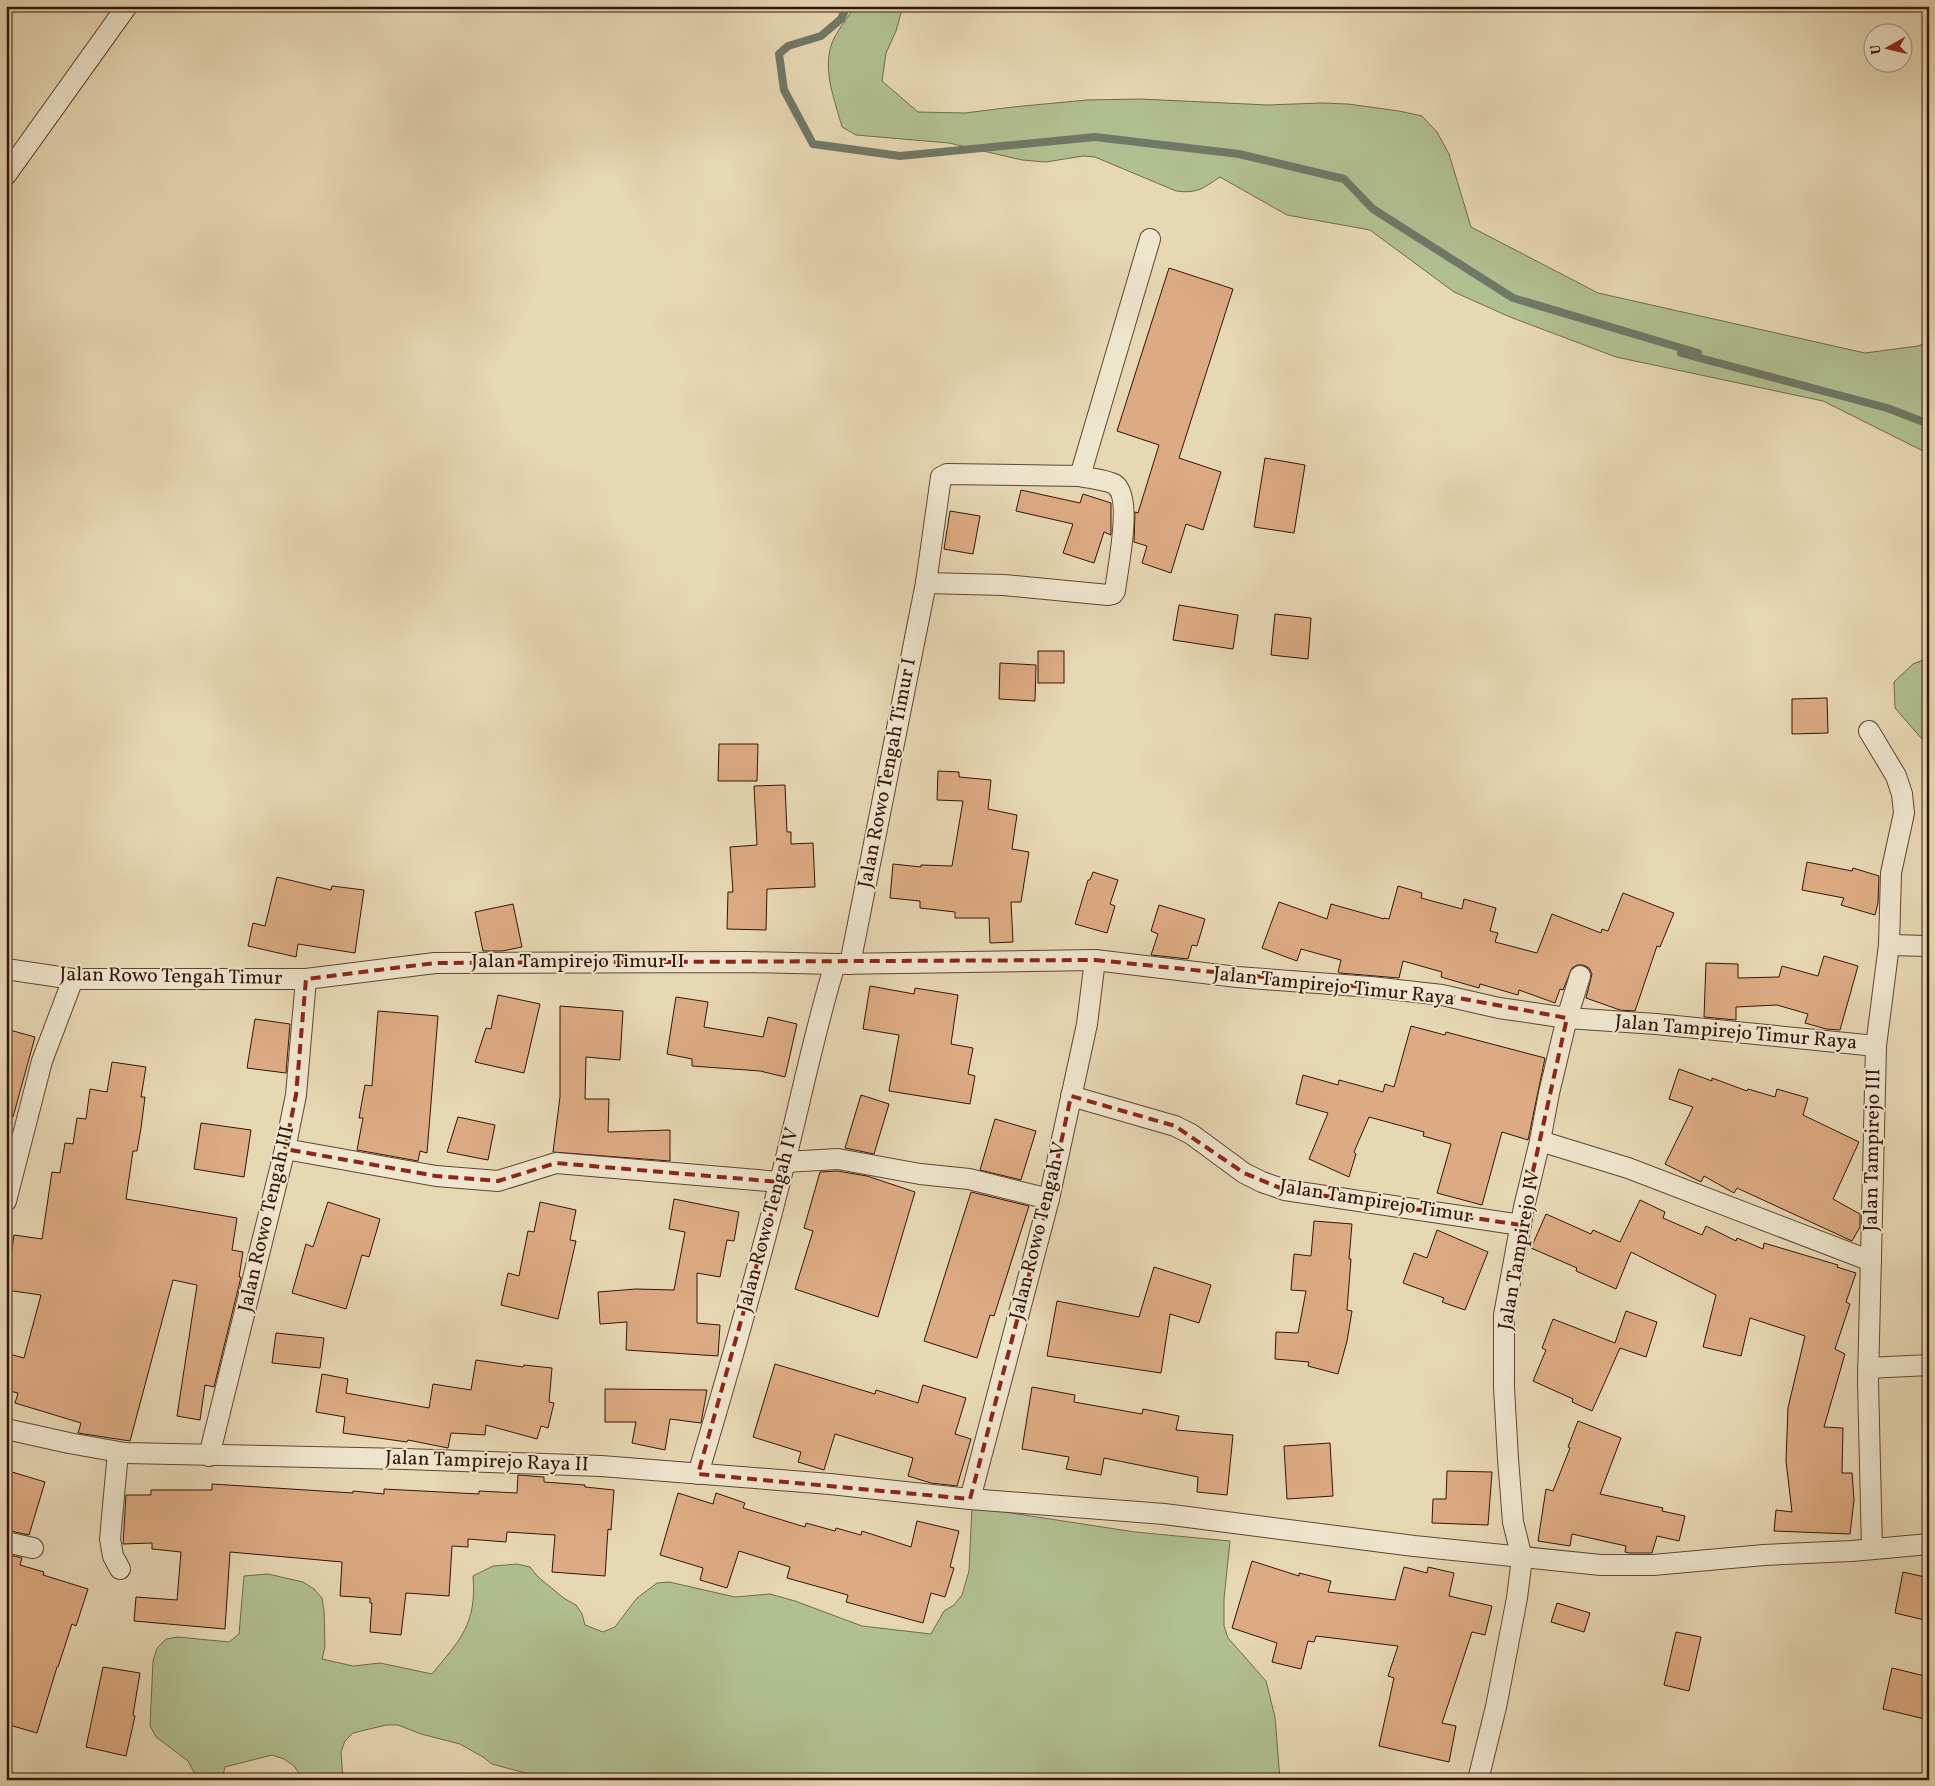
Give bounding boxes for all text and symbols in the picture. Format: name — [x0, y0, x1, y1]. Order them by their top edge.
north arrow — [1862, 22, 1912, 72]
text: U — [1866, 43, 1887, 56]
street label: Jalan Rowo Tengah Timur I — [852, 656, 924, 890]
street label: Jalan Tampirejo Timur II — [471, 948, 685, 976]
street label: Jalan Tampirejo Timur Raya — [1212, 960, 1456, 1014]
street label: Jalan Rowo Tengah Timur — [59, 961, 283, 993]
street label: Jalan Tampirejo Timur Raya — [1614, 1008, 1858, 1058]
street label: Jalan Tampirejo III — [1858, 1068, 1888, 1232]
street label: Jalan Rowo Tengah III — [232, 1123, 302, 1315]
street label: Jalan Rowo Tengah IV — [731, 1124, 807, 1315]
street label: Jalan Rowo Tengah V — [1003, 1139, 1075, 1323]
street label: Jalan Tampirejo IV — [1492, 1167, 1548, 1332]
street label: Jalan Tampirejo Timur — [1277, 1173, 1475, 1231]
street label: Jalan Tampirejo Raya II — [385, 1444, 589, 1480]

